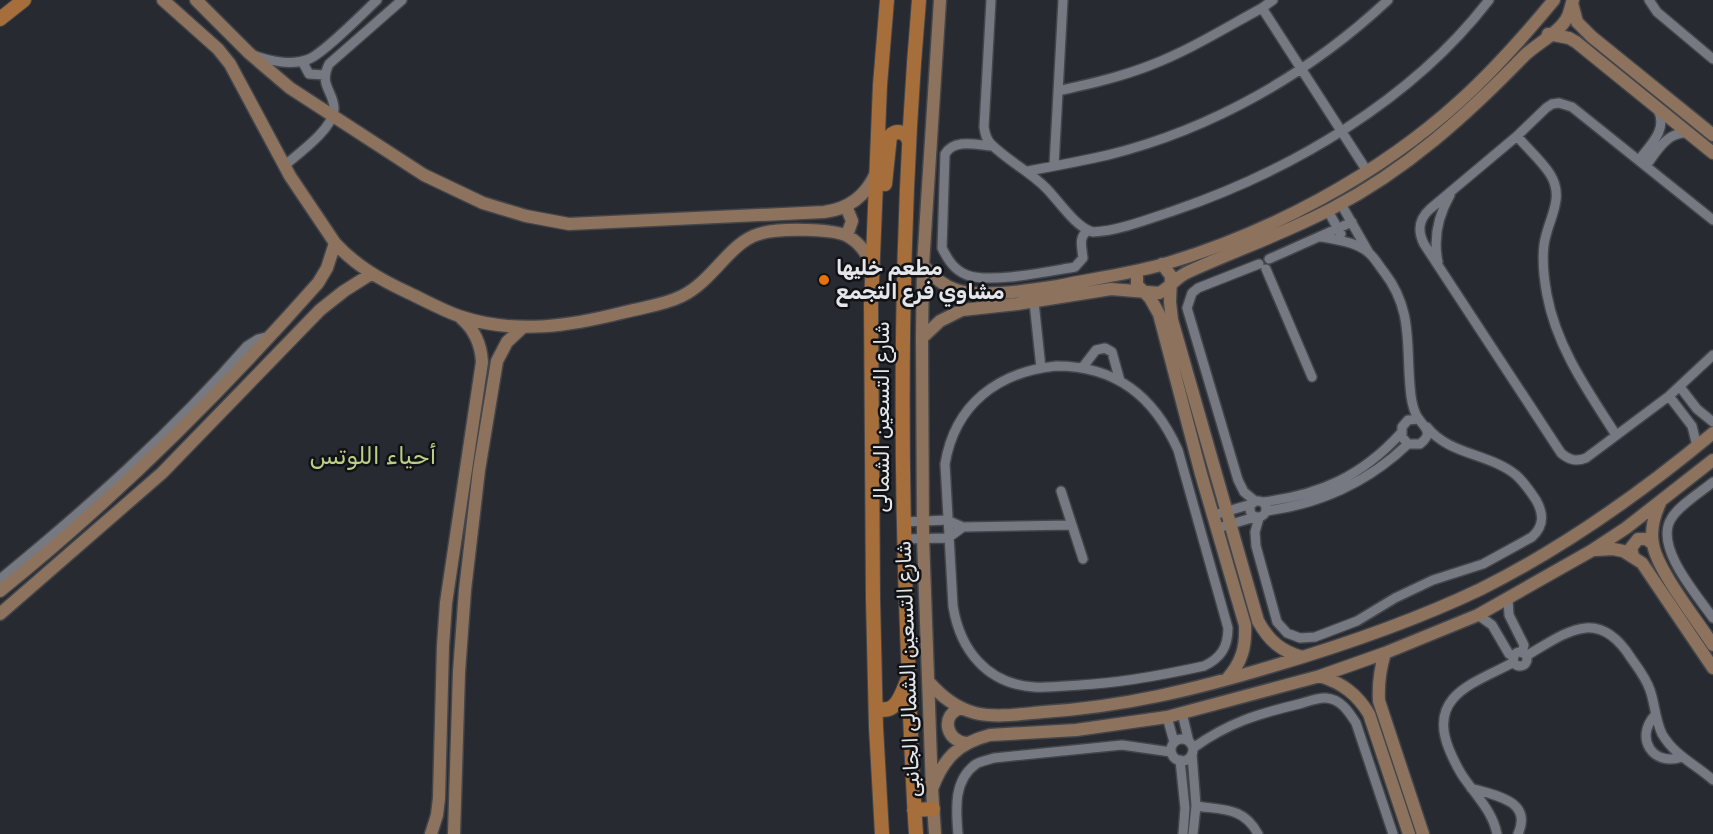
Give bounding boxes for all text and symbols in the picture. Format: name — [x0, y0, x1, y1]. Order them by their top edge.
place label: مطعم خليها مشاوي فرع التجمع — [836, 255, 1004, 307]
marker: مطعم خليها مشاوي فرع التجمع — [817, 273, 831, 287]
street label: شارع التسعين الشمالى — [869, 321, 896, 513]
district label: أحياء اللوتس — [309, 442, 437, 470]
street label: شارع التسعين الشمالى الجانبى — [891, 540, 926, 798]

